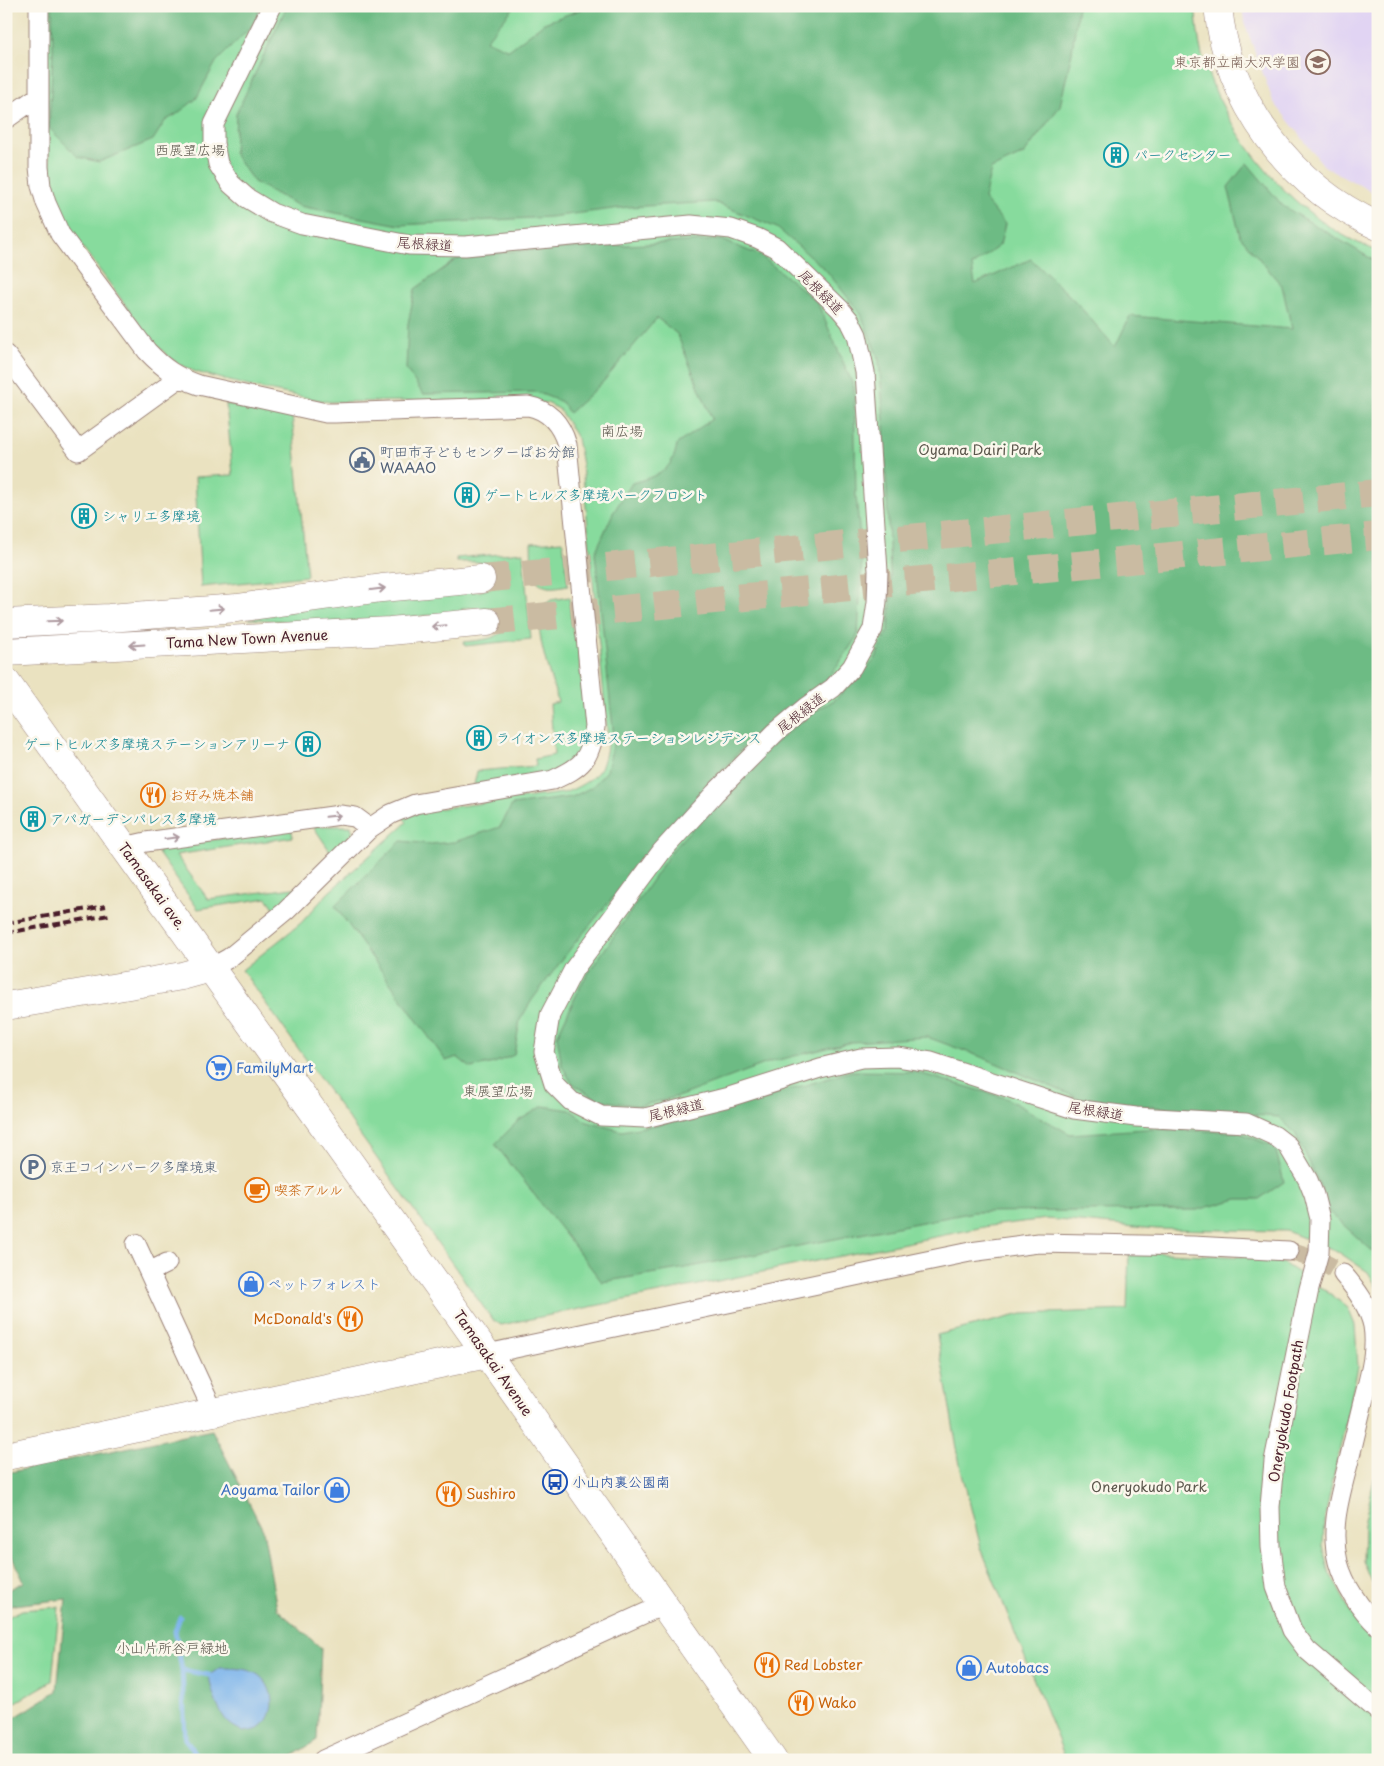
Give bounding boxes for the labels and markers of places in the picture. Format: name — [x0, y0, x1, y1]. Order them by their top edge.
school or university icon: 東京都立南大沢学園 — [1305, 49, 1331, 75]
place label: 東京都立南大沢学園 — [1174, 51, 1300, 72]
building icon: パークセンター — [1103, 142, 1129, 168]
place label: パークセンター — [1134, 144, 1231, 165]
place label: 町田市子どもセンターぱお分館 WAAAO — [380, 441, 575, 478]
public building icon: 町田市子どもセンターぱお分館 WAAAO — [349, 447, 375, 473]
building icon: ゲートヒルズ多摩境パークフロント — [454, 482, 480, 508]
place label: ゲートヒルズ多摩境パークフロント — [484, 484, 708, 505]
building icon: シャリエ多摩境 — [71, 503, 97, 529]
place label: シャリエ多摩境 — [102, 505, 200, 526]
building icon: ライオンズ多摩境ステーションレジデンス — [466, 725, 492, 751]
place label: ライオンズ多摩境ステーションレジデンス — [496, 727, 761, 748]
building icon: ゲートヒルズ多摩境ステーションアリーナ — [295, 731, 321, 757]
place label: ゲートヒルズ多摩境ステーションアリーナ — [24, 733, 290, 754]
restaurant icon: お好み焼本舗 — [140, 782, 166, 808]
place label: お好み焼本舗 — [170, 784, 254, 805]
building icon: アパガーデンパレス多摩境 — [20, 806, 46, 832]
place label: アパガーデンパレス多摩境 — [50, 808, 217, 829]
supermarket icon: FamilyMart — [206, 1055, 232, 1081]
place label: FamilyMart — [236, 1057, 314, 1078]
parking icon: 京王コインパーク多摩境東 — [20, 1154, 46, 1180]
place label: 京王コインパーク多摩境東 — [50, 1156, 217, 1177]
cafe icon: 喫茶アルル — [244, 1177, 270, 1203]
place label: 喫茶アルル — [274, 1179, 343, 1200]
shop icon: ペットフォレスト — [238, 1271, 264, 1297]
place label: ペットフォレスト — [268, 1273, 381, 1294]
restaurant icon: McDonald's — [337, 1306, 363, 1332]
place label: McDonald's — [253, 1308, 332, 1329]
bus stop icon: 小山内裏公園南 — [542, 1469, 568, 1495]
place label: 小山内裏公園南 — [572, 1471, 670, 1492]
shop icon: Aoyama Tailor — [324, 1477, 350, 1503]
place label: Aoyama Tailor — [221, 1479, 320, 1500]
restaurant icon: Sushiro — [436, 1481, 462, 1507]
place label: Sushiro — [466, 1483, 516, 1504]
restaurant icon: Red Lobster — [754, 1652, 780, 1678]
place label: Red Lobster — [784, 1654, 863, 1675]
shop icon: Autobacs — [956, 1655, 982, 1681]
place label: Autobacs — [986, 1657, 1049, 1678]
restaurant icon: Wako — [788, 1690, 814, 1716]
place label: Wako — [818, 1692, 856, 1713]

